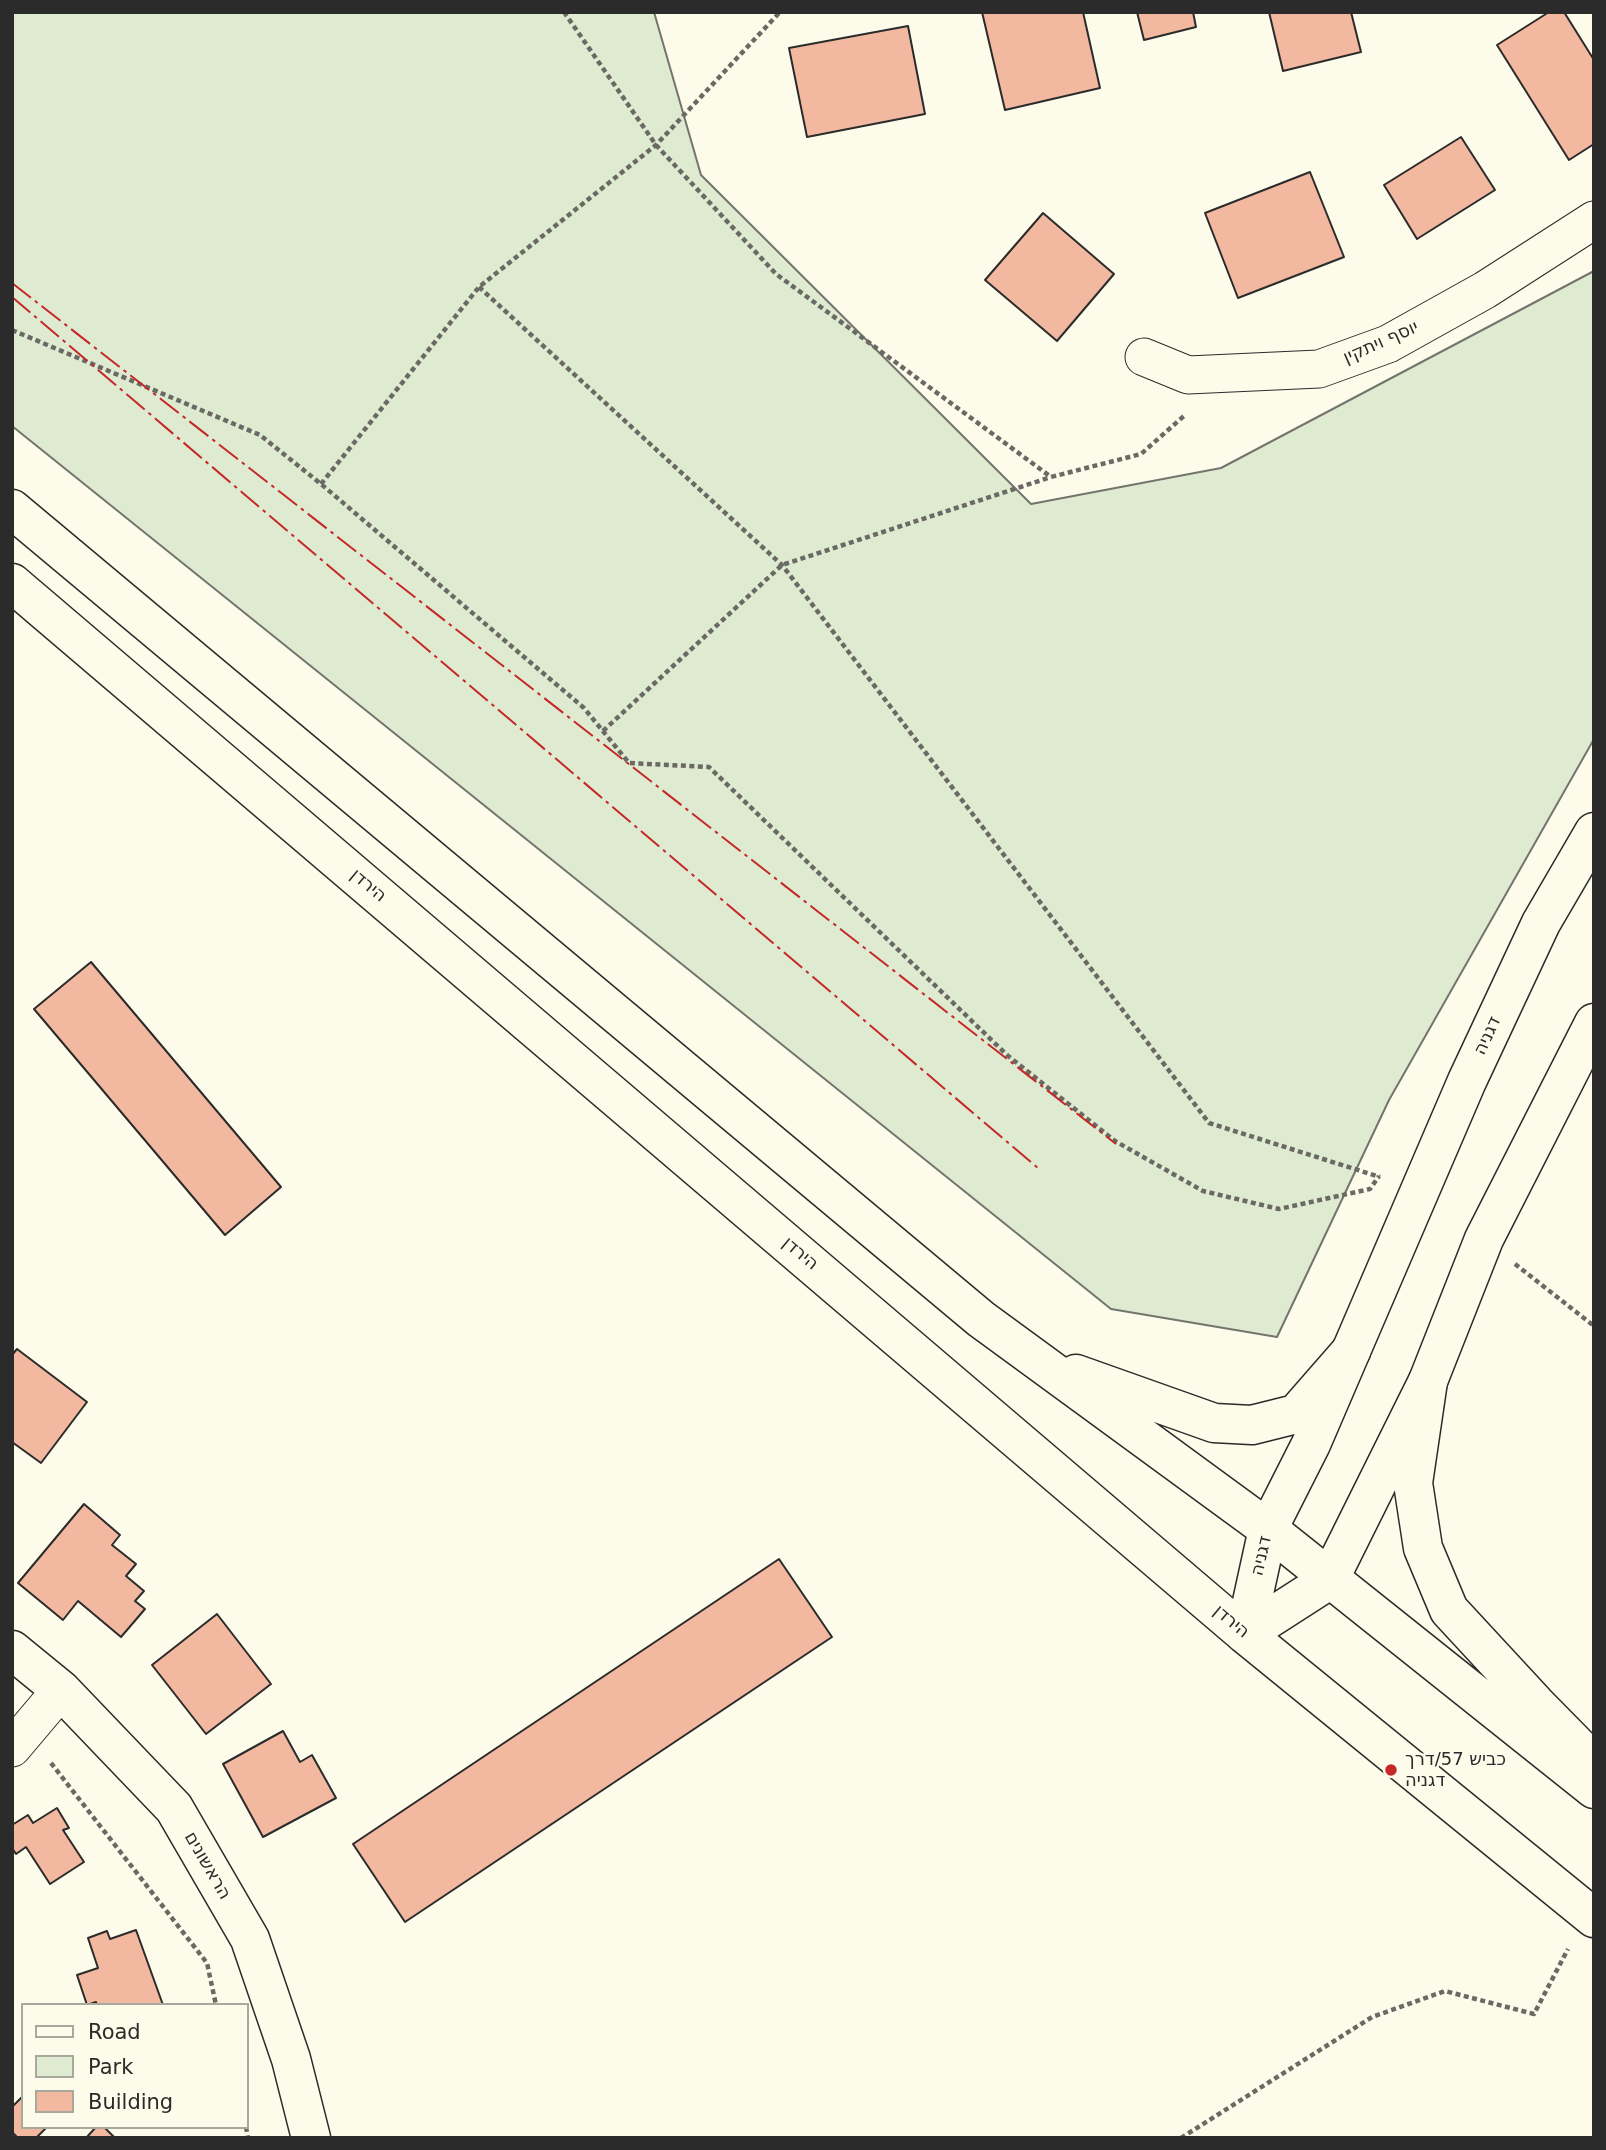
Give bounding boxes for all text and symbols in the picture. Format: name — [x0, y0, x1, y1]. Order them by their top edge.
street label: יוסף ויתקין — [1340, 317, 1422, 369]
street label: הירדן — [345, 865, 391, 907]
street label: דגניה — [1470, 1013, 1506, 1059]
street label: הירדן — [777, 1233, 823, 1275]
street label: דגניה — [1247, 1534, 1277, 1578]
street label: הירדן — [1208, 1601, 1254, 1643]
place label: כביש 57/דרך דגניה — [1405, 1749, 1506, 1792]
marker: כביש 57/דרך דגניה — [1383, 1762, 1399, 1778]
street label: הראשונים — [179, 1828, 235, 1904]
legend — [21, 2003, 248, 2129]
text: Road — [88, 2020, 141, 2044]
text: Park — [88, 2055, 133, 2079]
text: Building — [88, 2090, 173, 2114]

